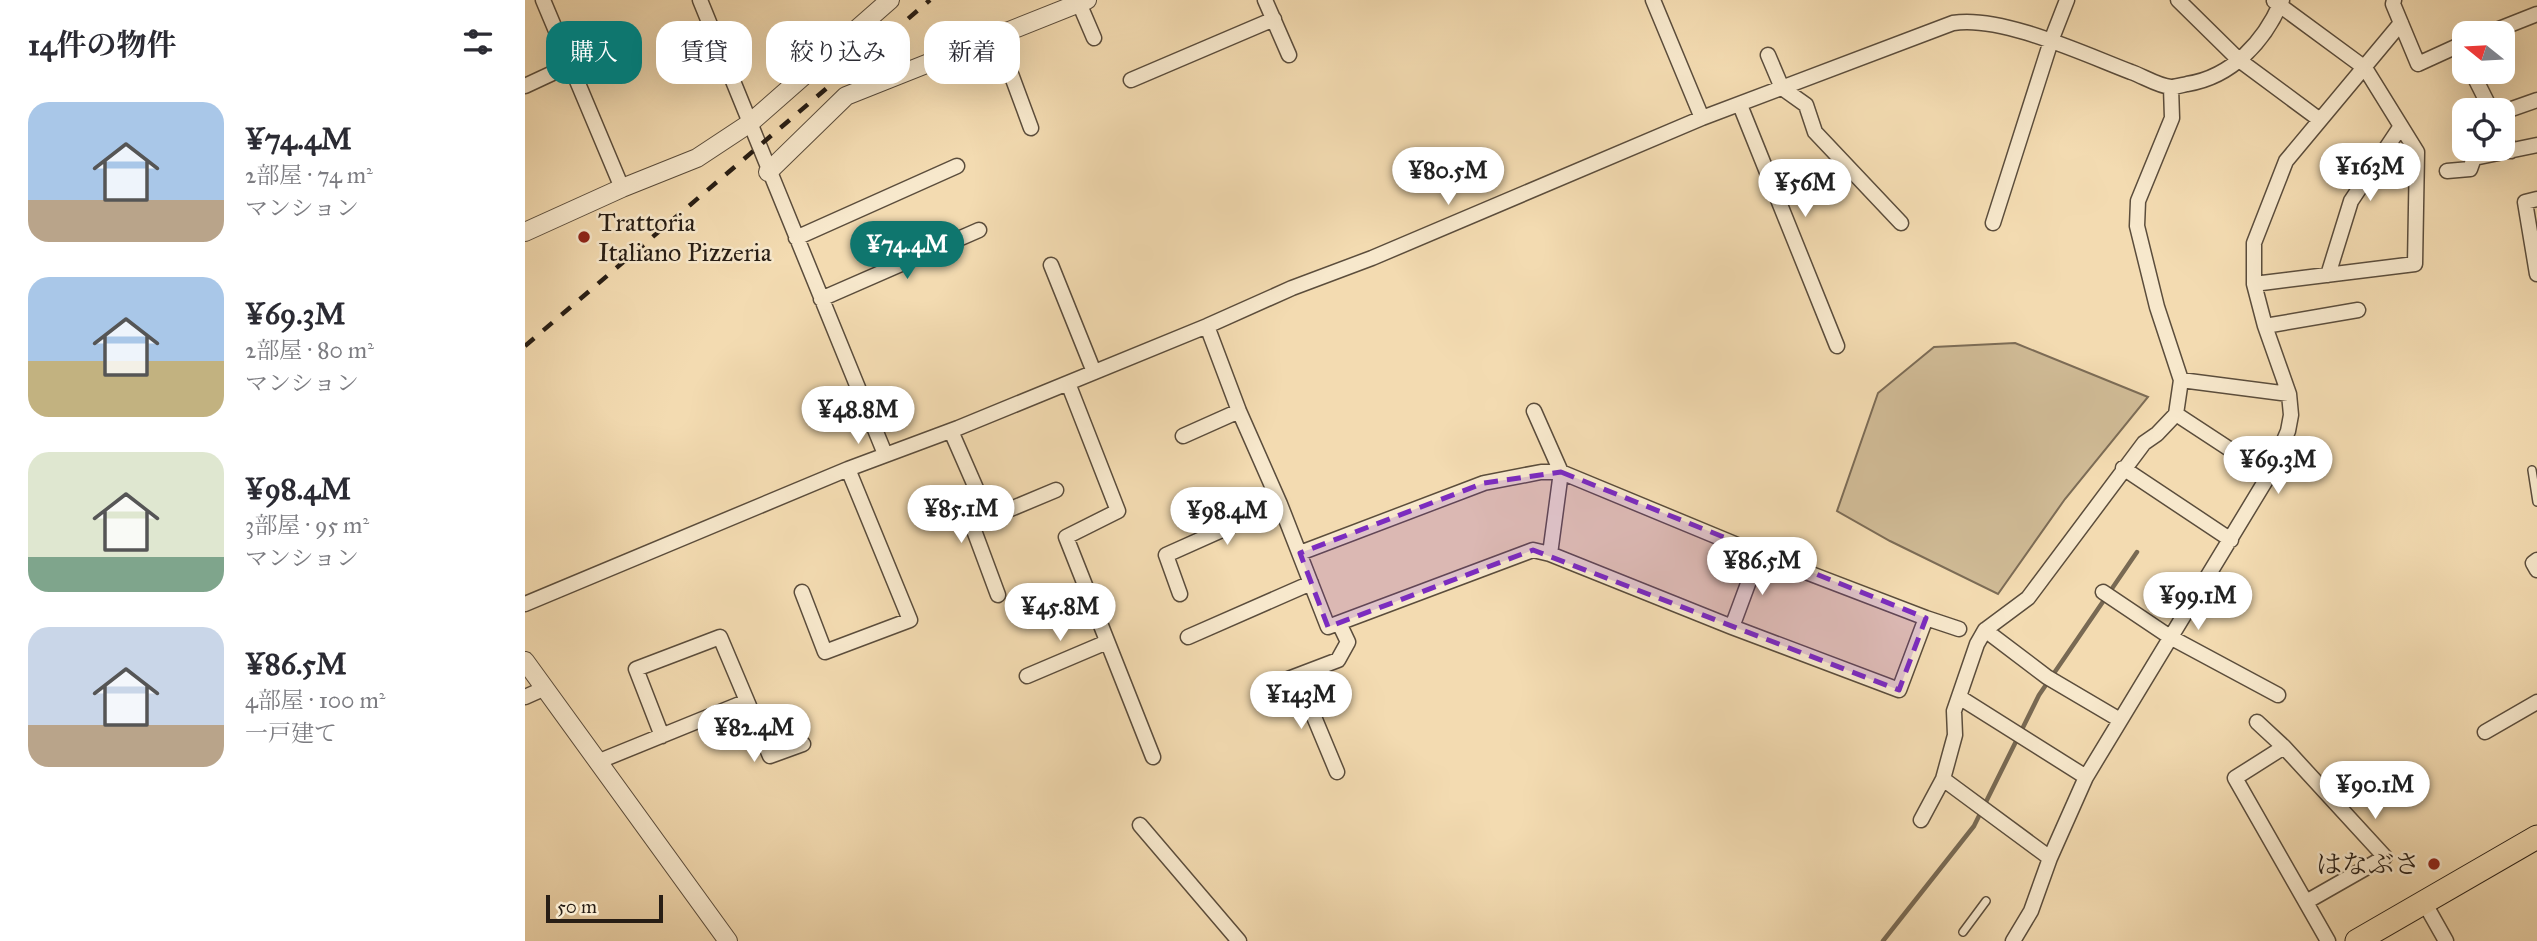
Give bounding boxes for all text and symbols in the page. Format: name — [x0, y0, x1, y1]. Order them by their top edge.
chip: 購入 — [546, 21, 642, 84]
chip: 賃貸 — [656, 21, 752, 84]
chip: 絞り込み — [766, 21, 910, 84]
chip: 新着 — [924, 21, 1020, 84]
north arrow — [2452, 21, 2515, 84]
map controls — [2452, 21, 2515, 161]
icon: filters — [459, 23, 497, 61]
text: 14件の物件 — [28, 27, 177, 63]
button: locate — [2452, 98, 2515, 161]
text: ¥74.4M — [245, 121, 352, 157]
icon: home — [84, 130, 168, 214]
pin: ¥163M — [2321, 144, 2419, 203]
pin: ¥80.5M — [1391, 148, 1505, 207]
text: ¥163M — [2336, 152, 2404, 180]
text: ¥80.5M — [1408, 156, 1488, 184]
pin: ¥56M — [1764, 160, 1846, 219]
text: 2部屋 · 74 m² — [245, 161, 373, 189]
text: ¥56M — [1774, 168, 1836, 196]
text: マンション — [245, 194, 359, 222]
place label: Trattoria Italiano Pizzeria — [598, 206, 772, 268]
pin: ¥74.4M — [850, 222, 964, 281]
marker: Trattoria Italiano Pizzeria — [576, 229, 592, 245]
text: ¥74.4M — [866, 230, 948, 258]
text: ¥69.3M — [245, 296, 345, 332]
icon: home — [84, 305, 168, 389]
text: 2部屋 · 80 m² — [245, 336, 374, 364]
text: マンション — [245, 369, 359, 397]
pin: ¥48.8M — [801, 386, 915, 446]
text: ¥48.8M — [818, 395, 898, 423]
pin: ¥69.3M — [2221, 436, 2335, 496]
text: ¥69.3M — [2240, 445, 2316, 473]
text: ¥98.4M — [245, 471, 351, 507]
icon: home — [84, 480, 168, 564]
pin: ¥85.1M — [904, 486, 1018, 545]
pin: ¥98.4M — [1170, 488, 1284, 547]
text: ¥85.1M — [923, 494, 999, 522]
text: ¥98.4M — [1186, 496, 1268, 524]
text: 3部屋 · 95 m² — [245, 511, 369, 539]
pin: ¥86.5M — [1705, 538, 1819, 597]
text: マンション — [245, 544, 359, 572]
text: ¥86.5M — [1723, 546, 1801, 574]
pin: ¥99.1M — [2141, 572, 2255, 632]
text: ¥99.1M — [2159, 581, 2237, 609]
pin: ¥45.8M — [1003, 584, 1117, 643]
text: ¥45.8M — [1021, 592, 1099, 620]
text: ¥86.5M — [245, 646, 347, 682]
icon: home — [84, 655, 168, 739]
pin: ¥143M — [1252, 672, 1350, 731]
text: ¥143M — [1266, 680, 1336, 708]
text: 4部屋 · 100 m² — [245, 686, 385, 714]
pin: ¥82.4M — [697, 704, 811, 764]
text: ¥82.4M — [714, 713, 794, 741]
text: 一戸建て — [245, 719, 337, 747]
pin: ¥90.1M — [2318, 762, 2432, 821]
text: ¥90.1M — [2336, 770, 2414, 798]
place label: はなぶさ — [2316, 848, 2420, 880]
marker: はなぶさ — [2426, 856, 2442, 872]
scale bar — [546, 892, 663, 924]
text: 50 m — [557, 895, 597, 918]

